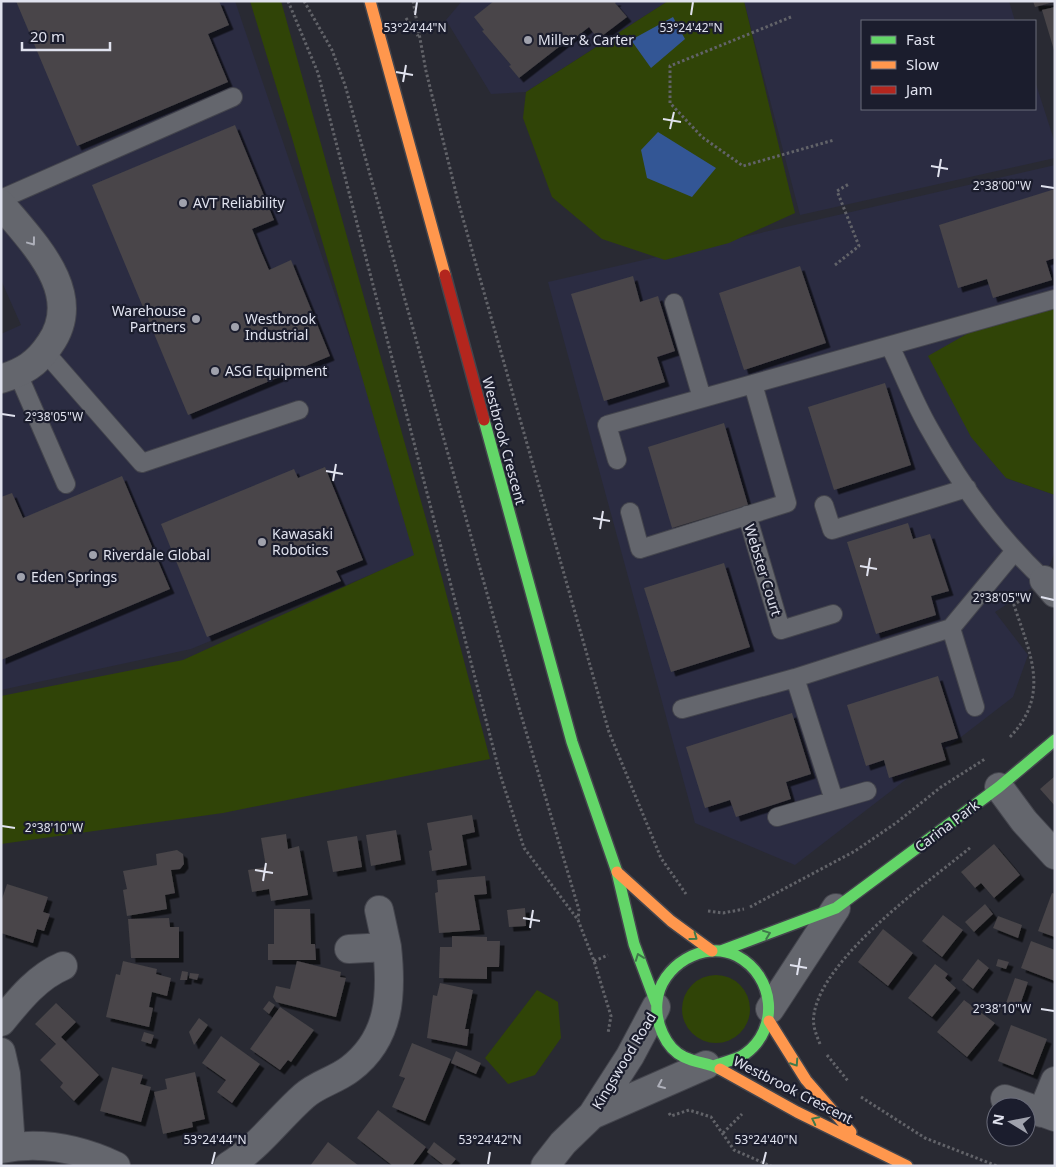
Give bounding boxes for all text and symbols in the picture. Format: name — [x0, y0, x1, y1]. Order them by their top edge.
text: 53°24'44"N — [383, 19, 447, 36]
text: 53°24'42"N — [659, 19, 723, 36]
scale bar — [22, 20, 110, 52]
legend — [861, 20, 1036, 110]
text: 20 m — [30, 26, 65, 46]
text: Fast — [906, 29, 935, 49]
place label: Miller & Carter — [538, 30, 634, 49]
marker: Miller & Carter — [522, 34, 534, 46]
text: Slow — [906, 54, 939, 74]
text: Jam — [904, 79, 933, 99]
text: 2°38'00"W — [973, 177, 1031, 194]
place label: AVT Reliability — [193, 193, 285, 212]
marker: AVT Reliability — [177, 197, 189, 209]
one-way arrow — [26, 236, 34, 245]
place label: Warehouse Partners — [112, 301, 186, 336]
place label: Westbrook Industrial — [245, 309, 316, 344]
marker: Warehouse Partners — [190, 313, 202, 325]
marker: Westbrook Industrial — [229, 321, 241, 333]
place label: ASG Equipment — [225, 361, 327, 380]
marker: ASG Equipment — [209, 365, 221, 377]
street label: Westbrook Crescent — [478, 375, 531, 507]
text: 2°38'05"W — [25, 408, 83, 425]
street label: Webster Court — [740, 522, 786, 618]
place label: Kawasaki Robotics — [272, 524, 333, 559]
marker: Kawasaki Robotics — [256, 536, 268, 548]
place label: Riverdale Global — [103, 545, 210, 564]
marker: Riverdale Global — [87, 549, 99, 561]
place label: Eden Springs — [31, 567, 118, 586]
marker: Eden Springs — [15, 571, 27, 583]
text: 2°38'05"W — [973, 589, 1031, 606]
street label: Carina Park — [911, 795, 983, 856]
text: 2°38'10"W — [25, 819, 83, 836]
one-way arrow — [762, 930, 771, 940]
one-way arrow — [688, 932, 697, 940]
one-way arrow — [635, 953, 645, 962]
text: 2°38'10"W — [973, 1000, 1031, 1017]
street label: Kingswood Road — [587, 1009, 660, 1113]
street label: Westbrook Crescent — [730, 1051, 856, 1128]
one-way arrow — [788, 1057, 798, 1066]
one-way arrow — [657, 1078, 666, 1089]
north arrow — [986, 1097, 1036, 1147]
text: N — [987, 1112, 1008, 1127]
one-way arrow — [811, 1115, 820, 1126]
text: 53°24'44"N — [183, 1131, 247, 1148]
text: 53°24'42"N — [458, 1131, 522, 1148]
text: 53°24'40"N — [734, 1131, 798, 1148]

